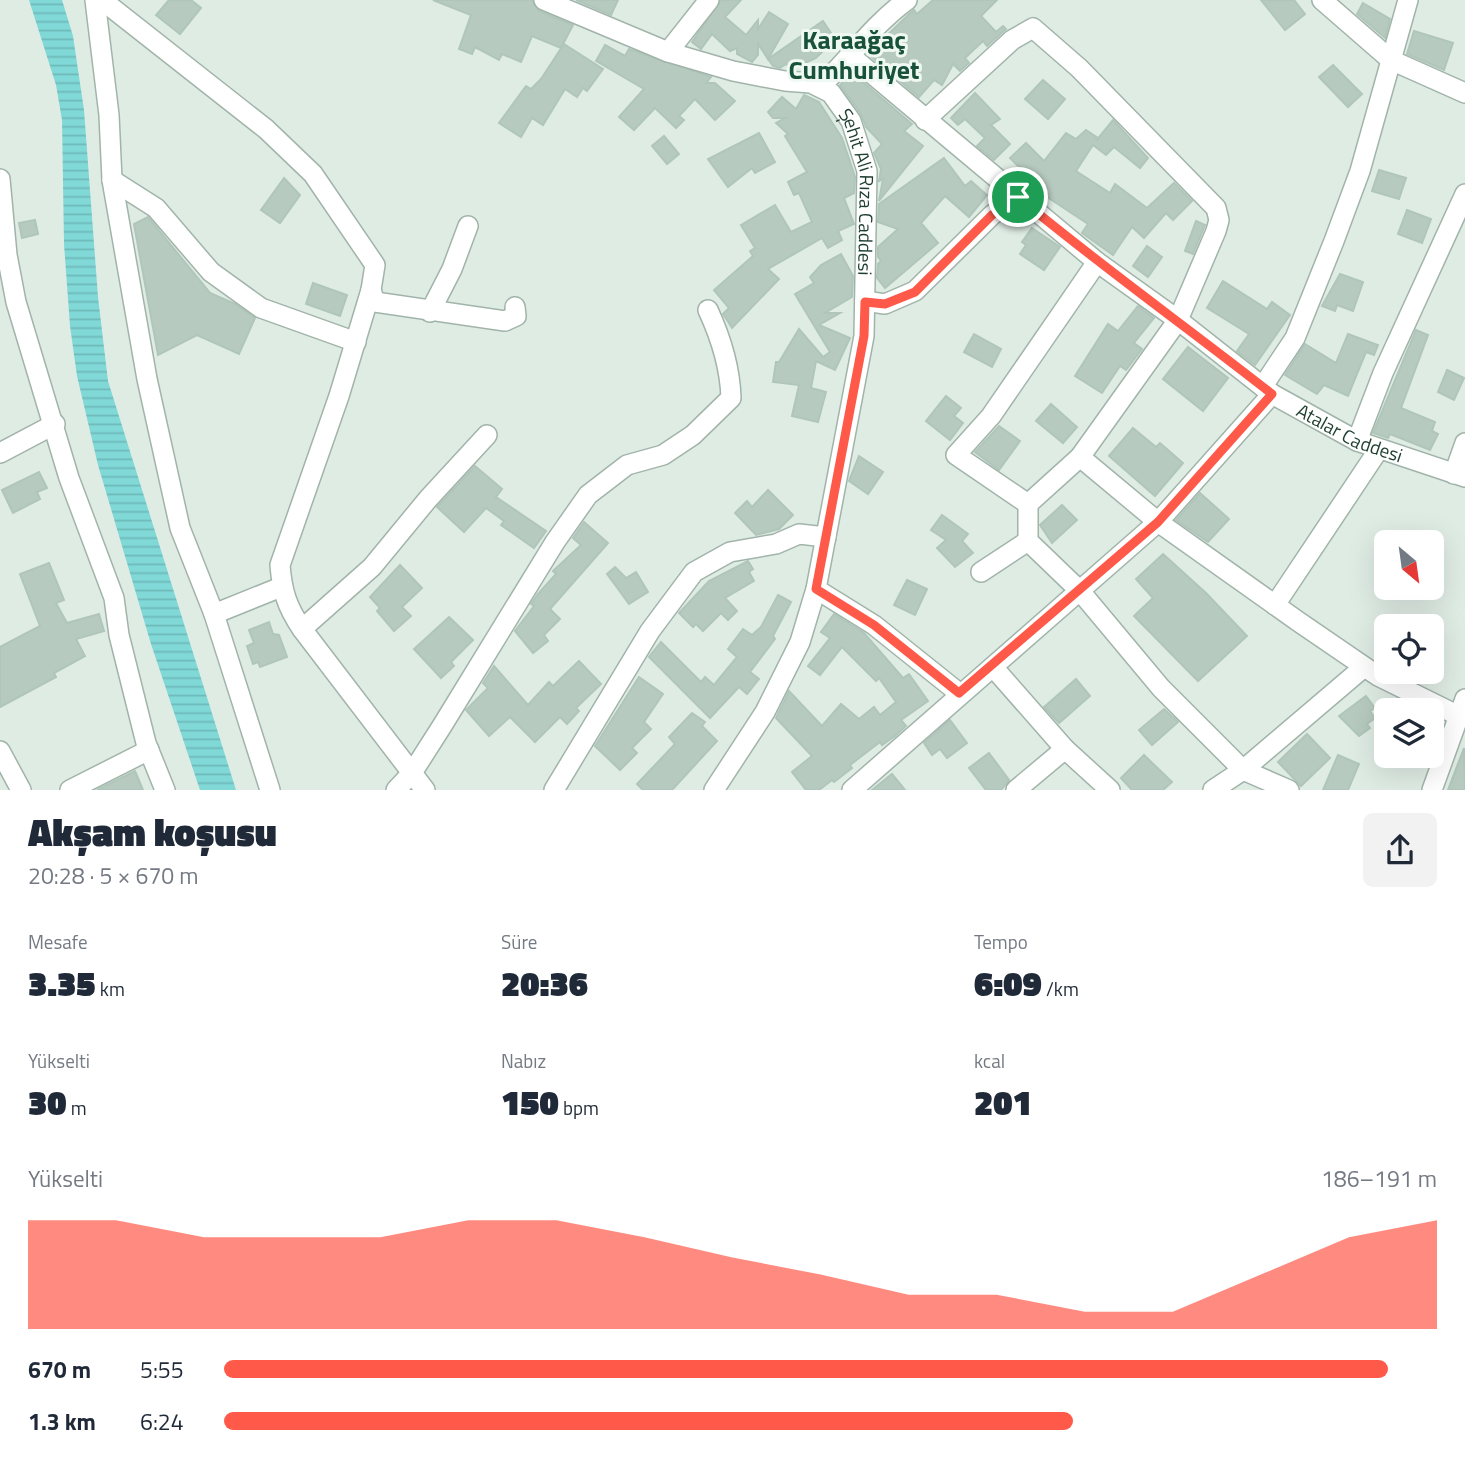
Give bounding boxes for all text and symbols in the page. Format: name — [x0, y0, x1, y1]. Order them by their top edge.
district label: Karaağaç Cumhuriyet — [789, 20, 919, 89]
street label: Şehit Ali Rıza Caddesi — [832, 102, 882, 276]
pin — [988, 167, 1048, 227]
icon: arrive — [999, 178, 1037, 216]
street label: Atalar Caddesi — [1291, 395, 1407, 469]
north arrow — [1374, 530, 1444, 600]
map controls — [1374, 530, 1444, 768]
button: locate — [1374, 614, 1444, 684]
button: layers — [1374, 698, 1444, 768]
text: Akşam koşusu — [28, 803, 277, 861]
button: share — [1363, 813, 1437, 887]
text: 20:28 · 5 × 670 m — [28, 858, 198, 893]
text: Mesafe — [28, 927, 88, 956]
text: Süre — [501, 927, 537, 956]
text: Tempo — [974, 927, 1028, 956]
text: 3.35 — [28, 956, 96, 1010]
text: 20:36 — [501, 956, 588, 1010]
text: 6:09 — [974, 956, 1042, 1010]
text: km — [96, 974, 125, 1003]
text: /km — [1042, 974, 1079, 1003]
text: Yükselti — [28, 1046, 90, 1075]
text: Nabız — [501, 1046, 546, 1075]
text: kcal — [974, 1046, 1005, 1075]
text: 30 — [28, 1075, 67, 1129]
text: 150 — [501, 1075, 559, 1129]
text: 201 — [974, 1075, 1032, 1129]
text: m — [67, 1093, 87, 1122]
text: bpm — [559, 1093, 599, 1122]
text: Yükselti — [28, 1161, 103, 1196]
text: 186–191 m — [1321, 1161, 1437, 1196]
text: 670 m — [28, 1352, 91, 1387]
text: 5:55 — [140, 1352, 184, 1387]
text: 1.3 km — [28, 1404, 96, 1439]
text: 6:24 — [140, 1404, 184, 1439]

